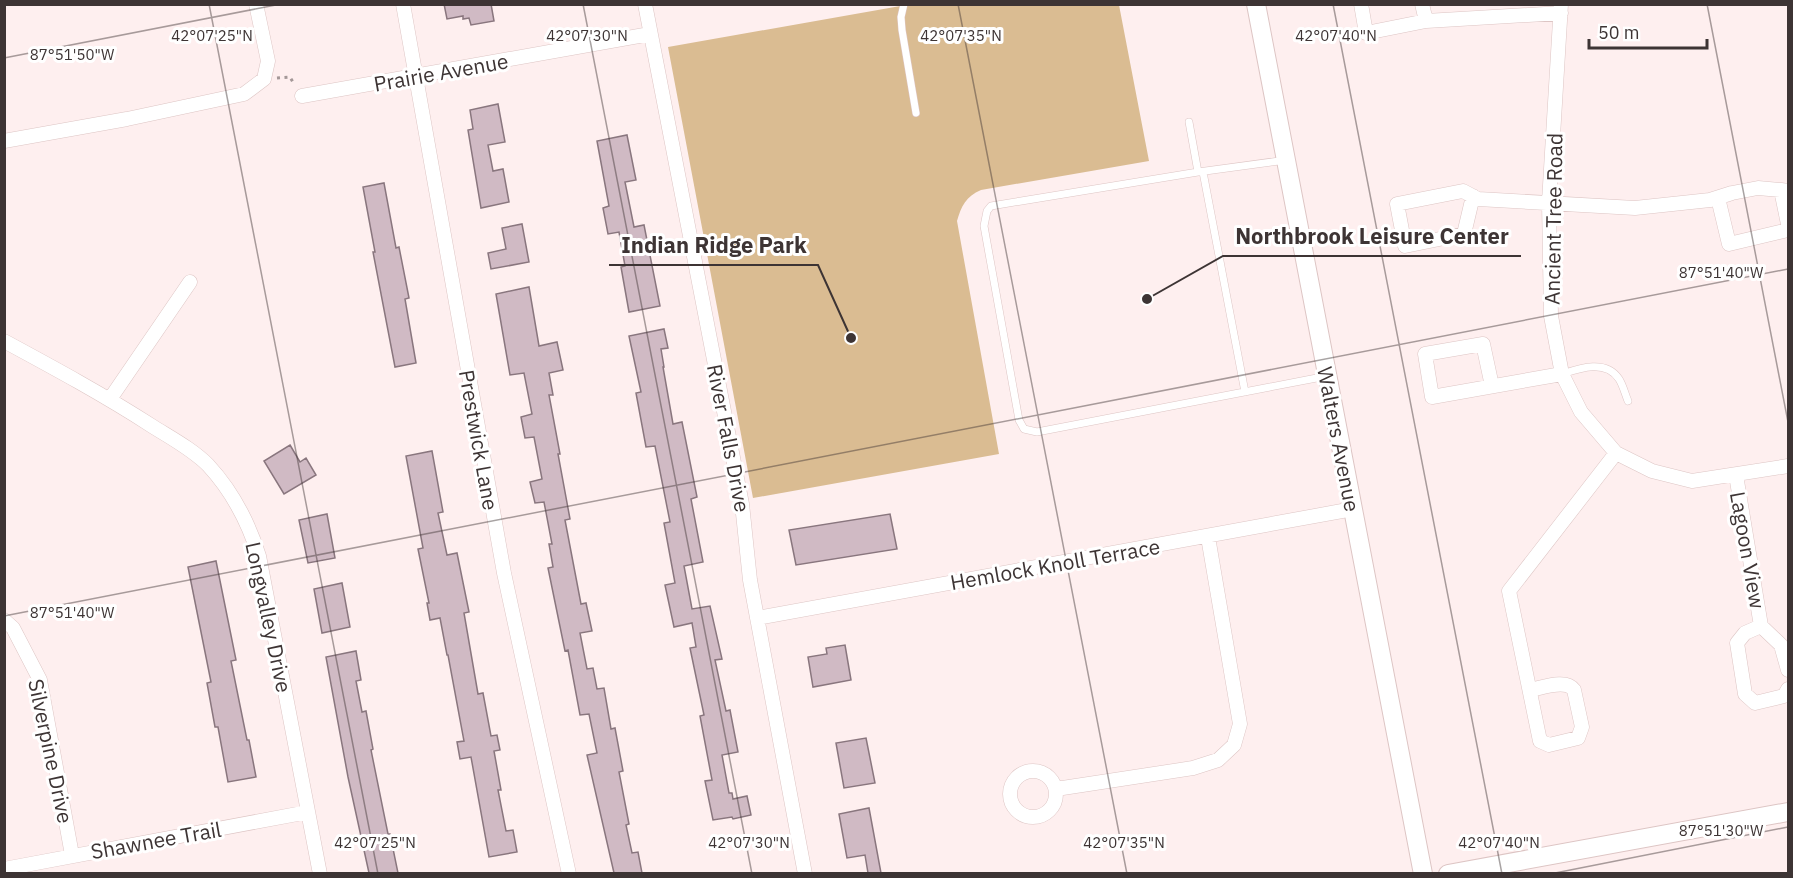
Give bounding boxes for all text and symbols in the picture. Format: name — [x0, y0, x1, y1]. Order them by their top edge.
scale bar — [1589, 12, 1708, 50]
text: 50 m — [1598, 21, 1640, 44]
text: 42°07'25"N — [171, 26, 253, 45]
text: 42°07'30"N — [546, 26, 628, 45]
text: 42°07'35"N — [920, 26, 1002, 45]
text: 42°07'40"N — [1295, 26, 1377, 45]
text: 87°51'50"W — [30, 45, 115, 64]
street label: Prairie Avenue — [372, 46, 510, 98]
street label: Ancient Tree Road — [1538, 133, 1568, 305]
callout: Northbrook Leisure Center — [1223, 216, 1521, 256]
text: Northbrook Leisure Center — [1235, 221, 1509, 250]
callout: Indian Ridge Park — [609, 225, 818, 265]
text: Indian Ridge Park — [621, 230, 807, 259]
text: 87°51'40"W — [1679, 263, 1764, 282]
street label: River Falls Drive — [701, 362, 757, 514]
street label: Walters Avenue — [1311, 364, 1367, 514]
street label: Prestwick Lane — [453, 368, 505, 512]
street label: Lagoon View — [1724, 489, 1772, 611]
street label: Hemlock Knoll Terrace — [948, 532, 1162, 596]
street label: Longvalley Drive — [239, 539, 299, 695]
text: 87°51'40"W — [30, 603, 115, 622]
street label: Silverpine Drive — [22, 676, 80, 826]
street label: Shawnee Trail — [88, 815, 224, 865]
text: 87°51'30"W — [1679, 821, 1764, 840]
text: 42°07'25"N — [334, 833, 416, 852]
text: 42°07'30"N — [708, 833, 790, 852]
text: 42°07'35"N — [1083, 833, 1165, 852]
text: 42°07'40"N — [1458, 833, 1540, 852]

